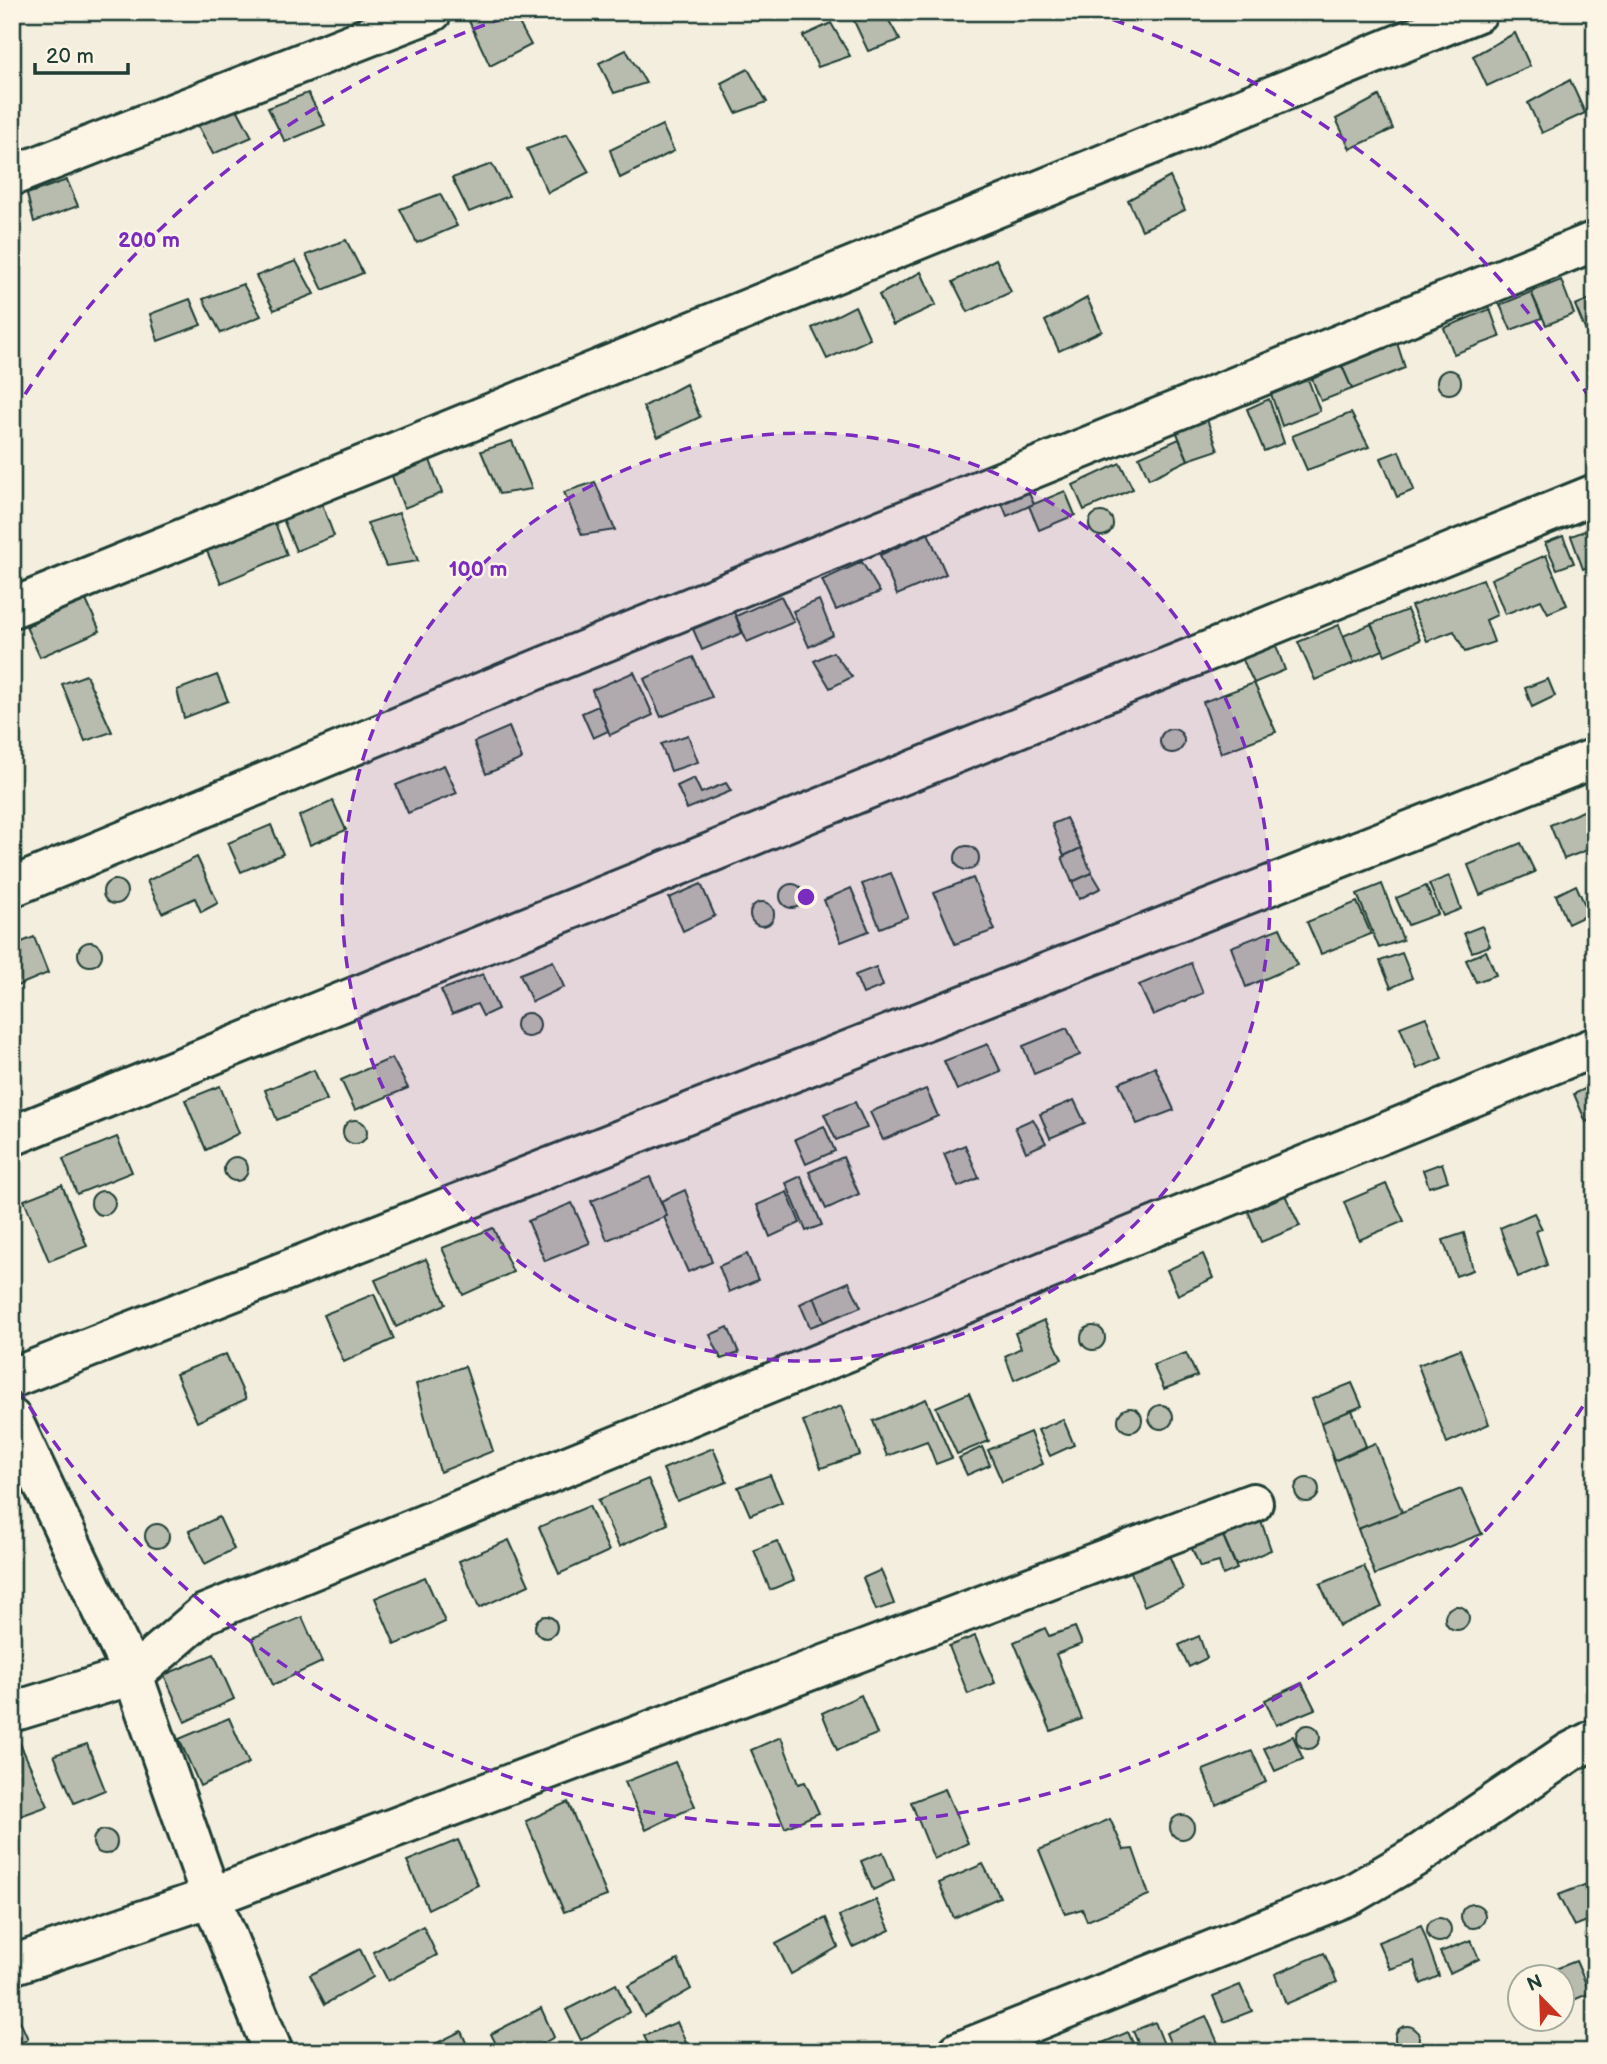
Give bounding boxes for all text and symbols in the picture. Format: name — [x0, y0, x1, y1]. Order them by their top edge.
scale bar — [35, 32, 128, 76]
text: 20 m — [46, 44, 94, 69]
text: 200 m — [118, 228, 180, 253]
text: 100 m — [449, 557, 507, 582]
centre of rings — [794, 885, 818, 909]
north arrow — [1506, 1962, 1576, 2032]
text: N — [1524, 1970, 1546, 1997]

